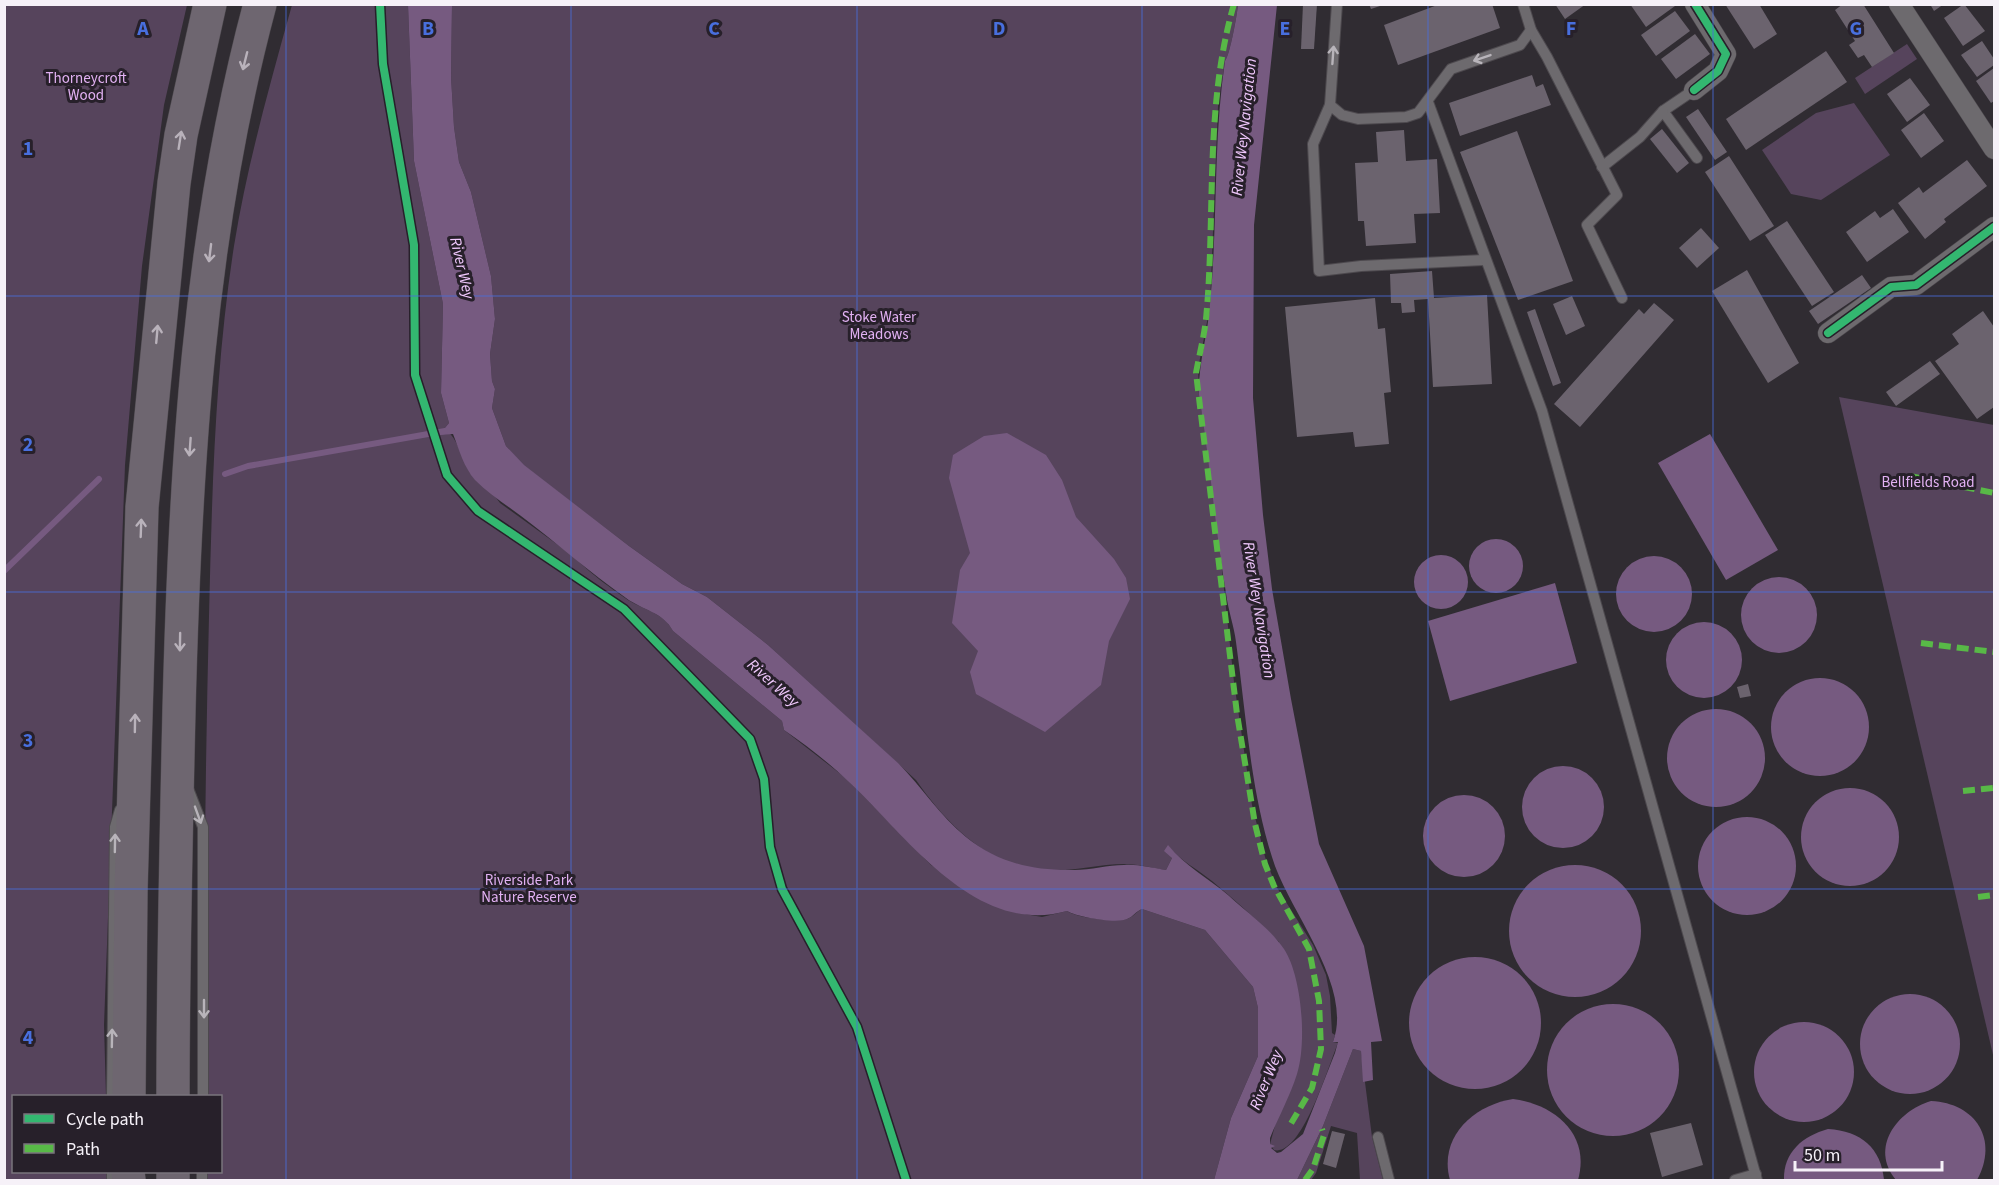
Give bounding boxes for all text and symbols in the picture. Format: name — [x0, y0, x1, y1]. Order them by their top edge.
text: A — [136, 15, 149, 43]
text: B — [422, 15, 434, 43]
text: C — [708, 15, 720, 43]
text: D — [993, 15, 1005, 43]
text: E — [1280, 15, 1290, 43]
text: F — [1566, 15, 1576, 43]
text: G — [1850, 15, 1862, 43]
one-way arrow — [1328, 45, 1339, 65]
one-way arrow — [238, 51, 250, 70]
one-way arrow — [1474, 54, 1492, 65]
water label: River Wey Navigation — [1226, 57, 1262, 197]
park label: Thorneycroft Wood — [45, 68, 127, 106]
one-way arrow — [175, 131, 186, 151]
text: 1 — [23, 135, 33, 163]
water label: River Wey — [444, 235, 480, 302]
one-way arrow — [204, 242, 215, 262]
park label: Stoke Water Meadows — [842, 307, 917, 345]
one-way arrow — [152, 324, 163, 344]
text: 2 — [23, 431, 33, 459]
one-way arrow — [185, 436, 196, 456]
park label: Bellfields Road — [1881, 472, 1975, 493]
one-way arrow — [135, 519, 147, 539]
water label: River Wey Navigation — [1237, 540, 1281, 680]
one-way arrow — [175, 631, 186, 651]
water label: River Wey — [742, 654, 804, 713]
one-way arrow — [130, 714, 141, 734]
text: 3 — [23, 727, 33, 755]
one-way arrow — [193, 805, 204, 824]
one-way arrow — [109, 834, 121, 854]
park label: Riverside Park Nature Reserve — [481, 870, 577, 908]
one-way arrow — [198, 999, 209, 1019]
text: 4 — [23, 1024, 34, 1052]
one-way arrow — [107, 1029, 118, 1049]
water label: River Wey — [1244, 1046, 1288, 1113]
legend — [12, 1095, 222, 1173]
text: Cycle path — [66, 1107, 144, 1132]
scale bar — [1795, 1134, 1942, 1172]
text: Path — [66, 1137, 100, 1162]
text: 50 m — [1804, 1143, 1840, 1168]

